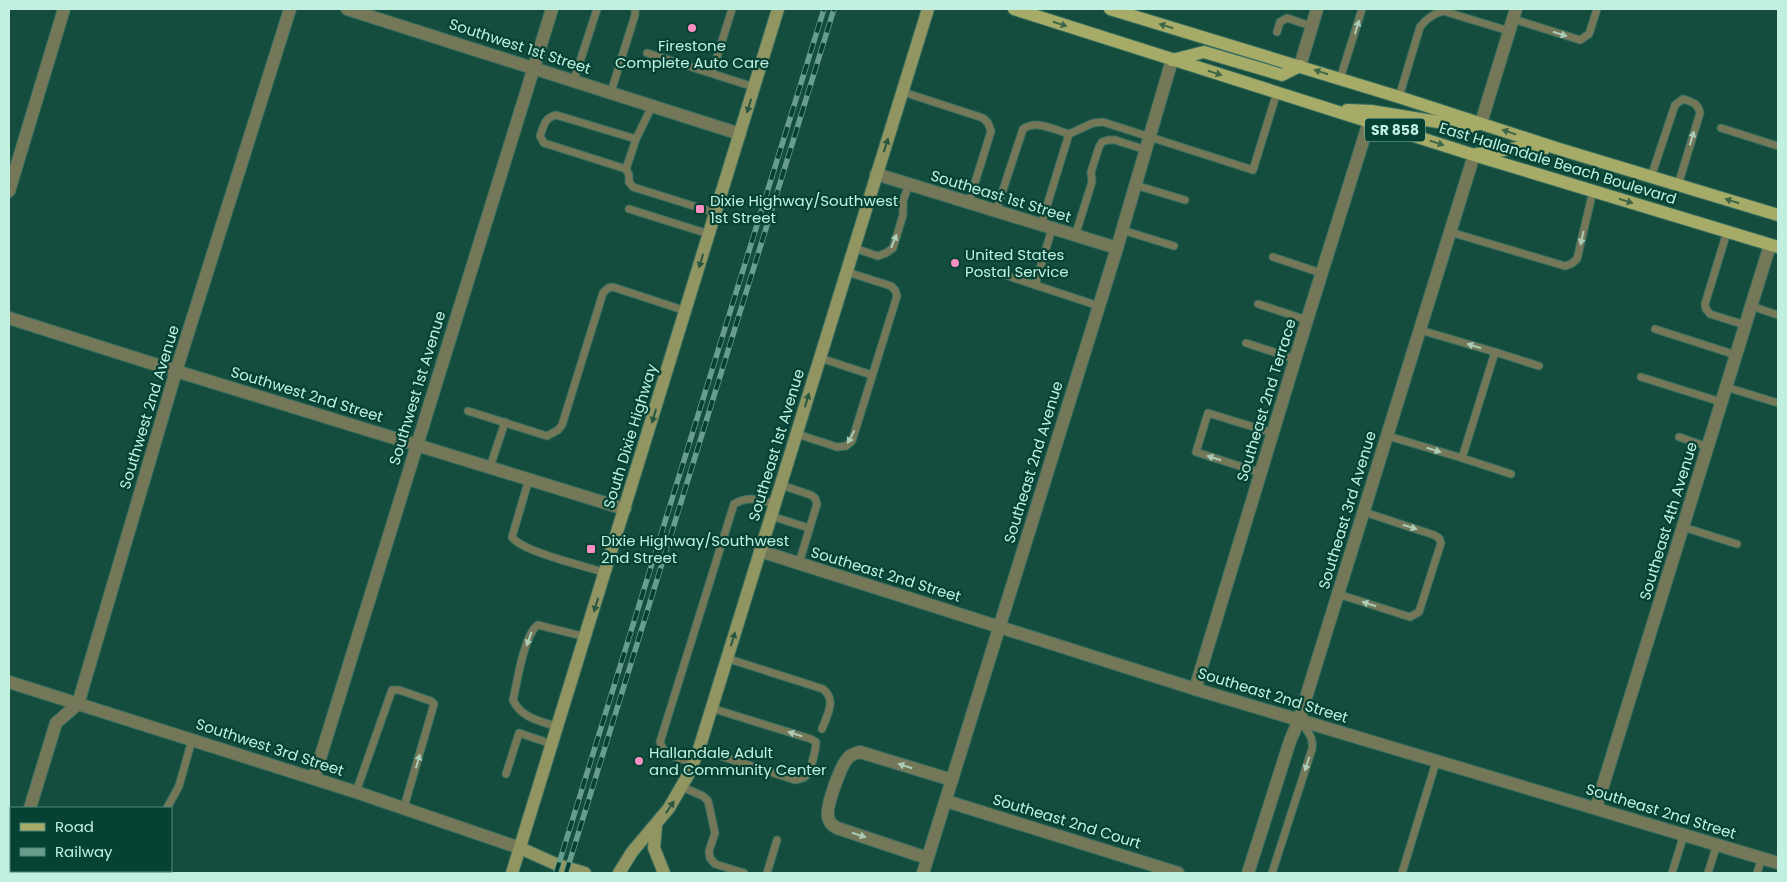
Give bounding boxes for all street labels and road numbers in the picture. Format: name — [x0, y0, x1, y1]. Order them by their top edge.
street label: Southwest 1st Street — [446, 13, 594, 79]
street label: East Hallandale Beach Boulevard — [1437, 117, 1679, 209]
road number: SR 858 — [1365, 118, 1425, 142]
street label: Southeast 1st Street — [928, 165, 1074, 227]
street label: Southwest 1st Avenue — [384, 308, 450, 468]
street label: Southeast 2nd Terrace — [1231, 316, 1301, 484]
street label: Southwest 2nd Avenue — [114, 322, 184, 492]
street label: Southwest 2nd Street — [228, 361, 386, 427]
street label: South Dixie Highway — [598, 361, 662, 511]
street label: Southeast 1st Avenue — [743, 366, 809, 524]
street label: Southeast 2nd Avenue — [998, 378, 1068, 546]
street label: Southeast 3rd Avenue — [1313, 428, 1381, 592]
street label: Southeast 4th Avenue — [1634, 439, 1702, 603]
street label: Southeast 2nd Street — [808, 541, 964, 607]
street label: Southeast 2nd Street — [1195, 662, 1351, 728]
street label: Southwest 3rd Street — [193, 713, 347, 781]
street label: Southeast 2nd Street — [1583, 778, 1739, 844]
street label: Southeast 2nd Court — [990, 788, 1144, 854]

